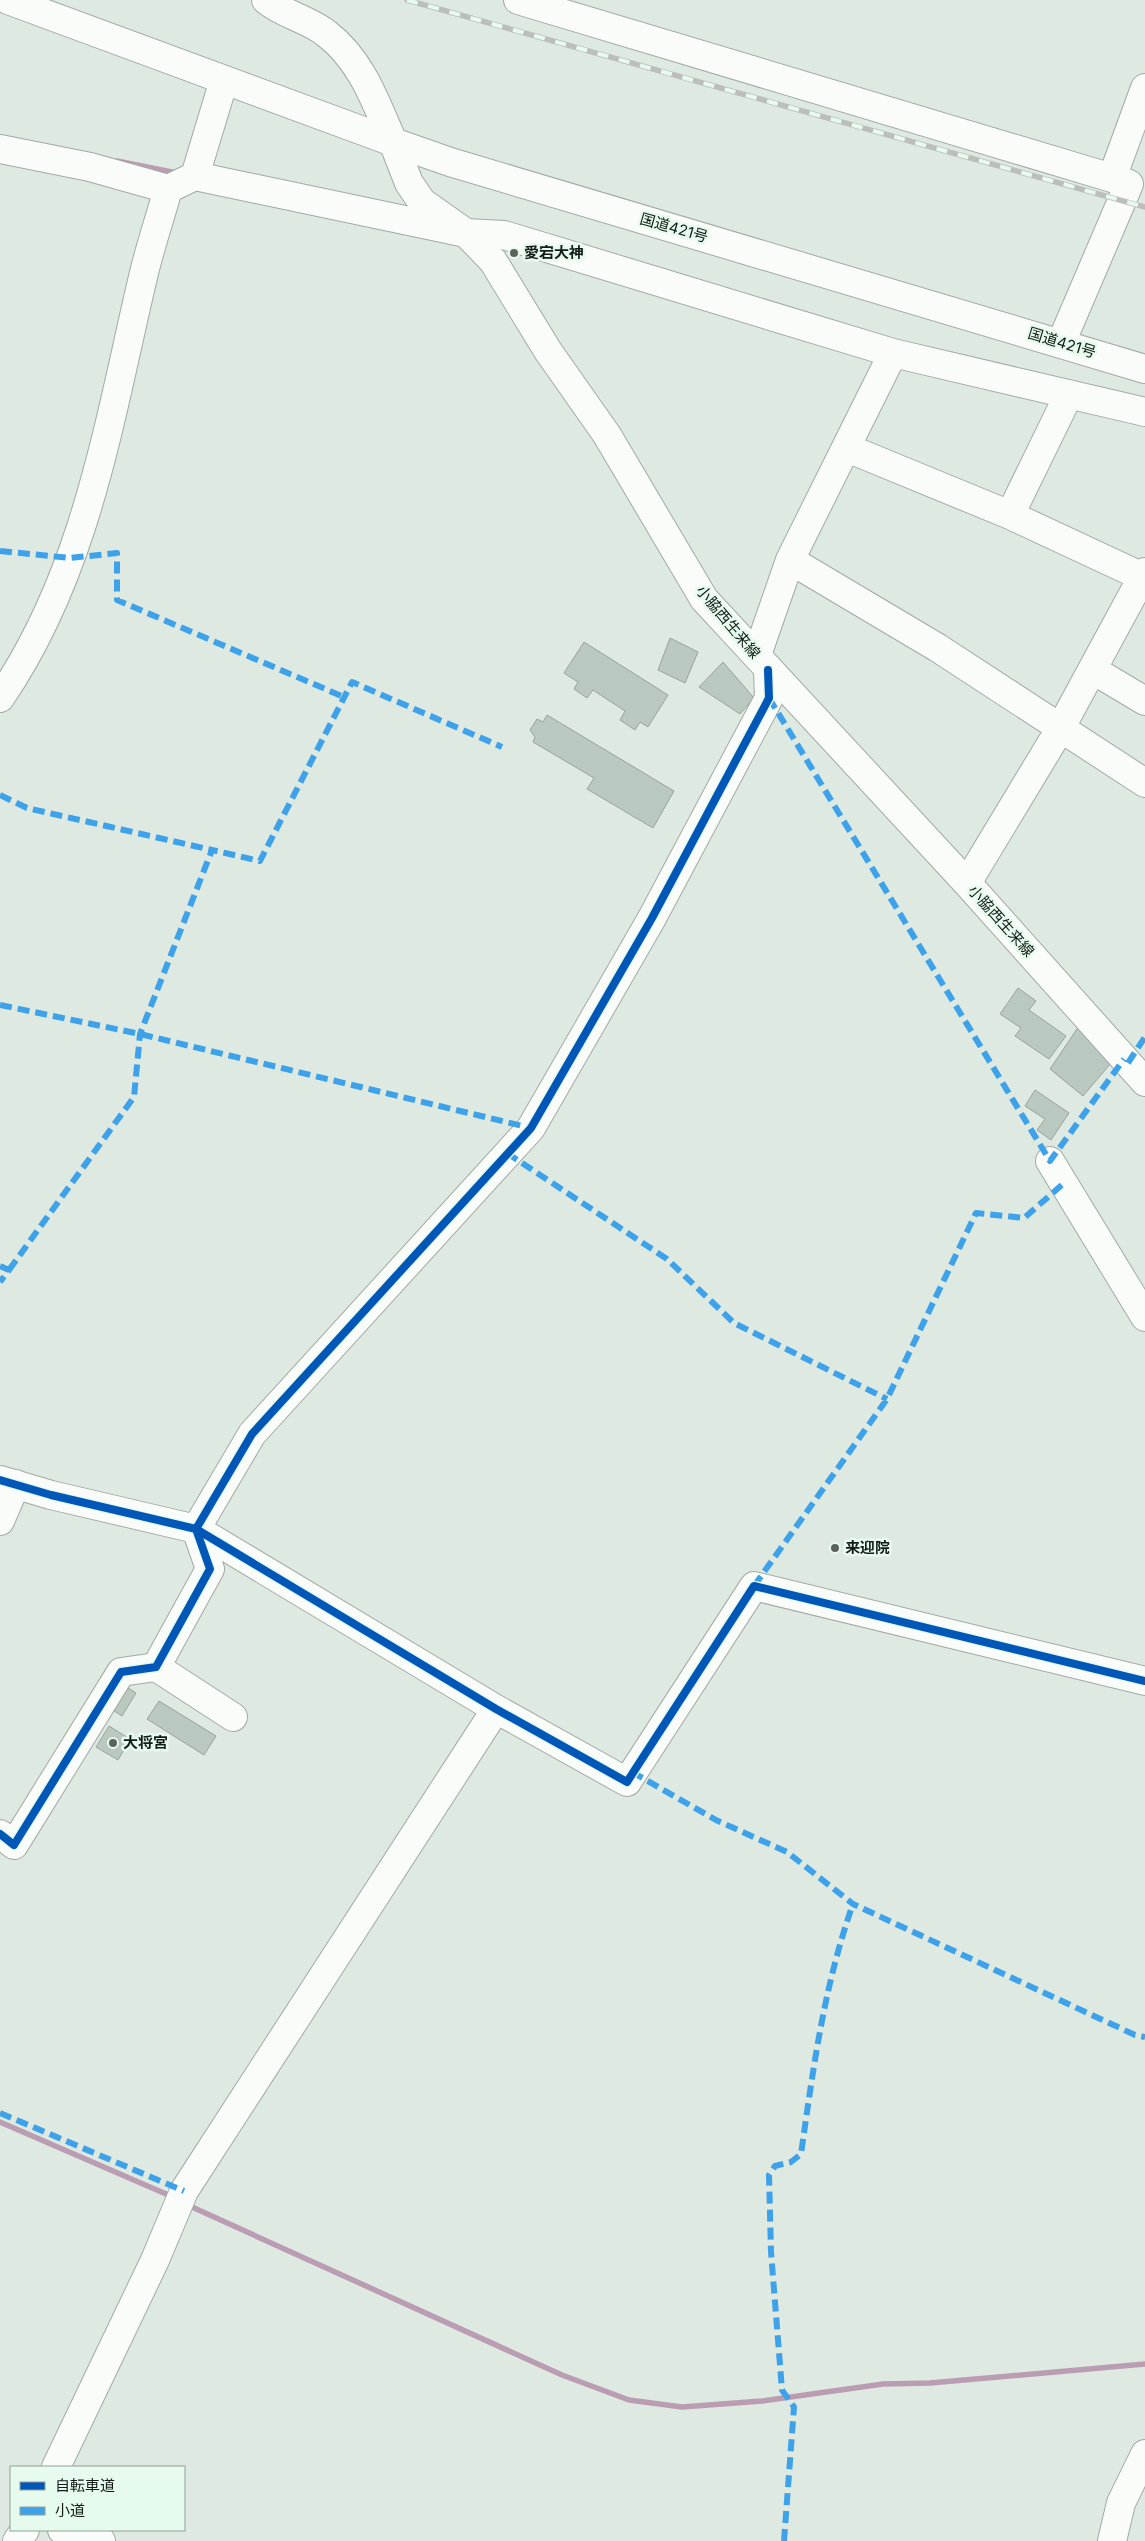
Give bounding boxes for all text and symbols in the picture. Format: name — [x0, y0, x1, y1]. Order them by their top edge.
street label: 国道421号 — [638, 209, 710, 246]
place label: 愛宕大神 — [524, 243, 584, 262]
marker: 愛宕大神 — [508, 247, 520, 259]
street label: 国道421号 — [1026, 323, 1098, 362]
street label: 小脇西生来線 — [692, 581, 765, 662]
street label: 小脇西生来線 — [964, 881, 1039, 960]
place label: 来迎院 — [845, 1538, 890, 1557]
marker: 来迎院 — [829, 1542, 841, 1554]
place label: 大将宮 — [123, 1733, 168, 1752]
marker: 大将宮 — [107, 1737, 119, 1749]
legend — [10, 2466, 185, 2531]
text: 自転車道 — [55, 2476, 115, 2495]
text: 小道 — [55, 2501, 85, 2520]

